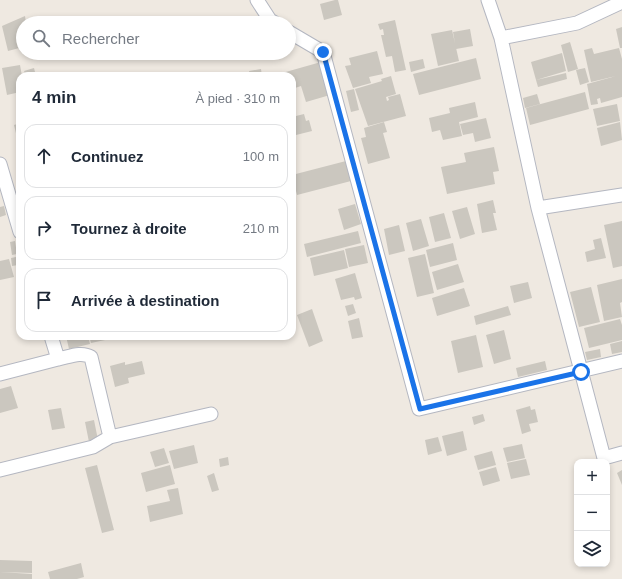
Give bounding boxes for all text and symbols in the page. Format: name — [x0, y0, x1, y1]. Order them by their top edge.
search box — [16, 16, 296, 60]
icon: search — [30, 27, 52, 49]
text: Rechercher — [62, 30, 140, 47]
route end — [314, 43, 332, 61]
text: 4 min — [32, 88, 76, 107]
text: À pied · 310 m — [195, 91, 280, 106]
icon: ahead — [33, 145, 55, 167]
text: Continuez — [71, 148, 144, 165]
text: 100 m — [243, 149, 279, 164]
icon: right — [33, 217, 55, 239]
text: Tournez à droite — [71, 220, 187, 237]
text: 210 m — [243, 221, 279, 236]
icon: arrive — [33, 289, 55, 311]
text: Arrivée à destination — [71, 292, 219, 309]
route start — [572, 363, 590, 381]
map controls — [574, 459, 610, 567]
button: + — [574, 459, 610, 495]
button: − — [574, 495, 610, 531]
button: layers — [574, 531, 610, 567]

